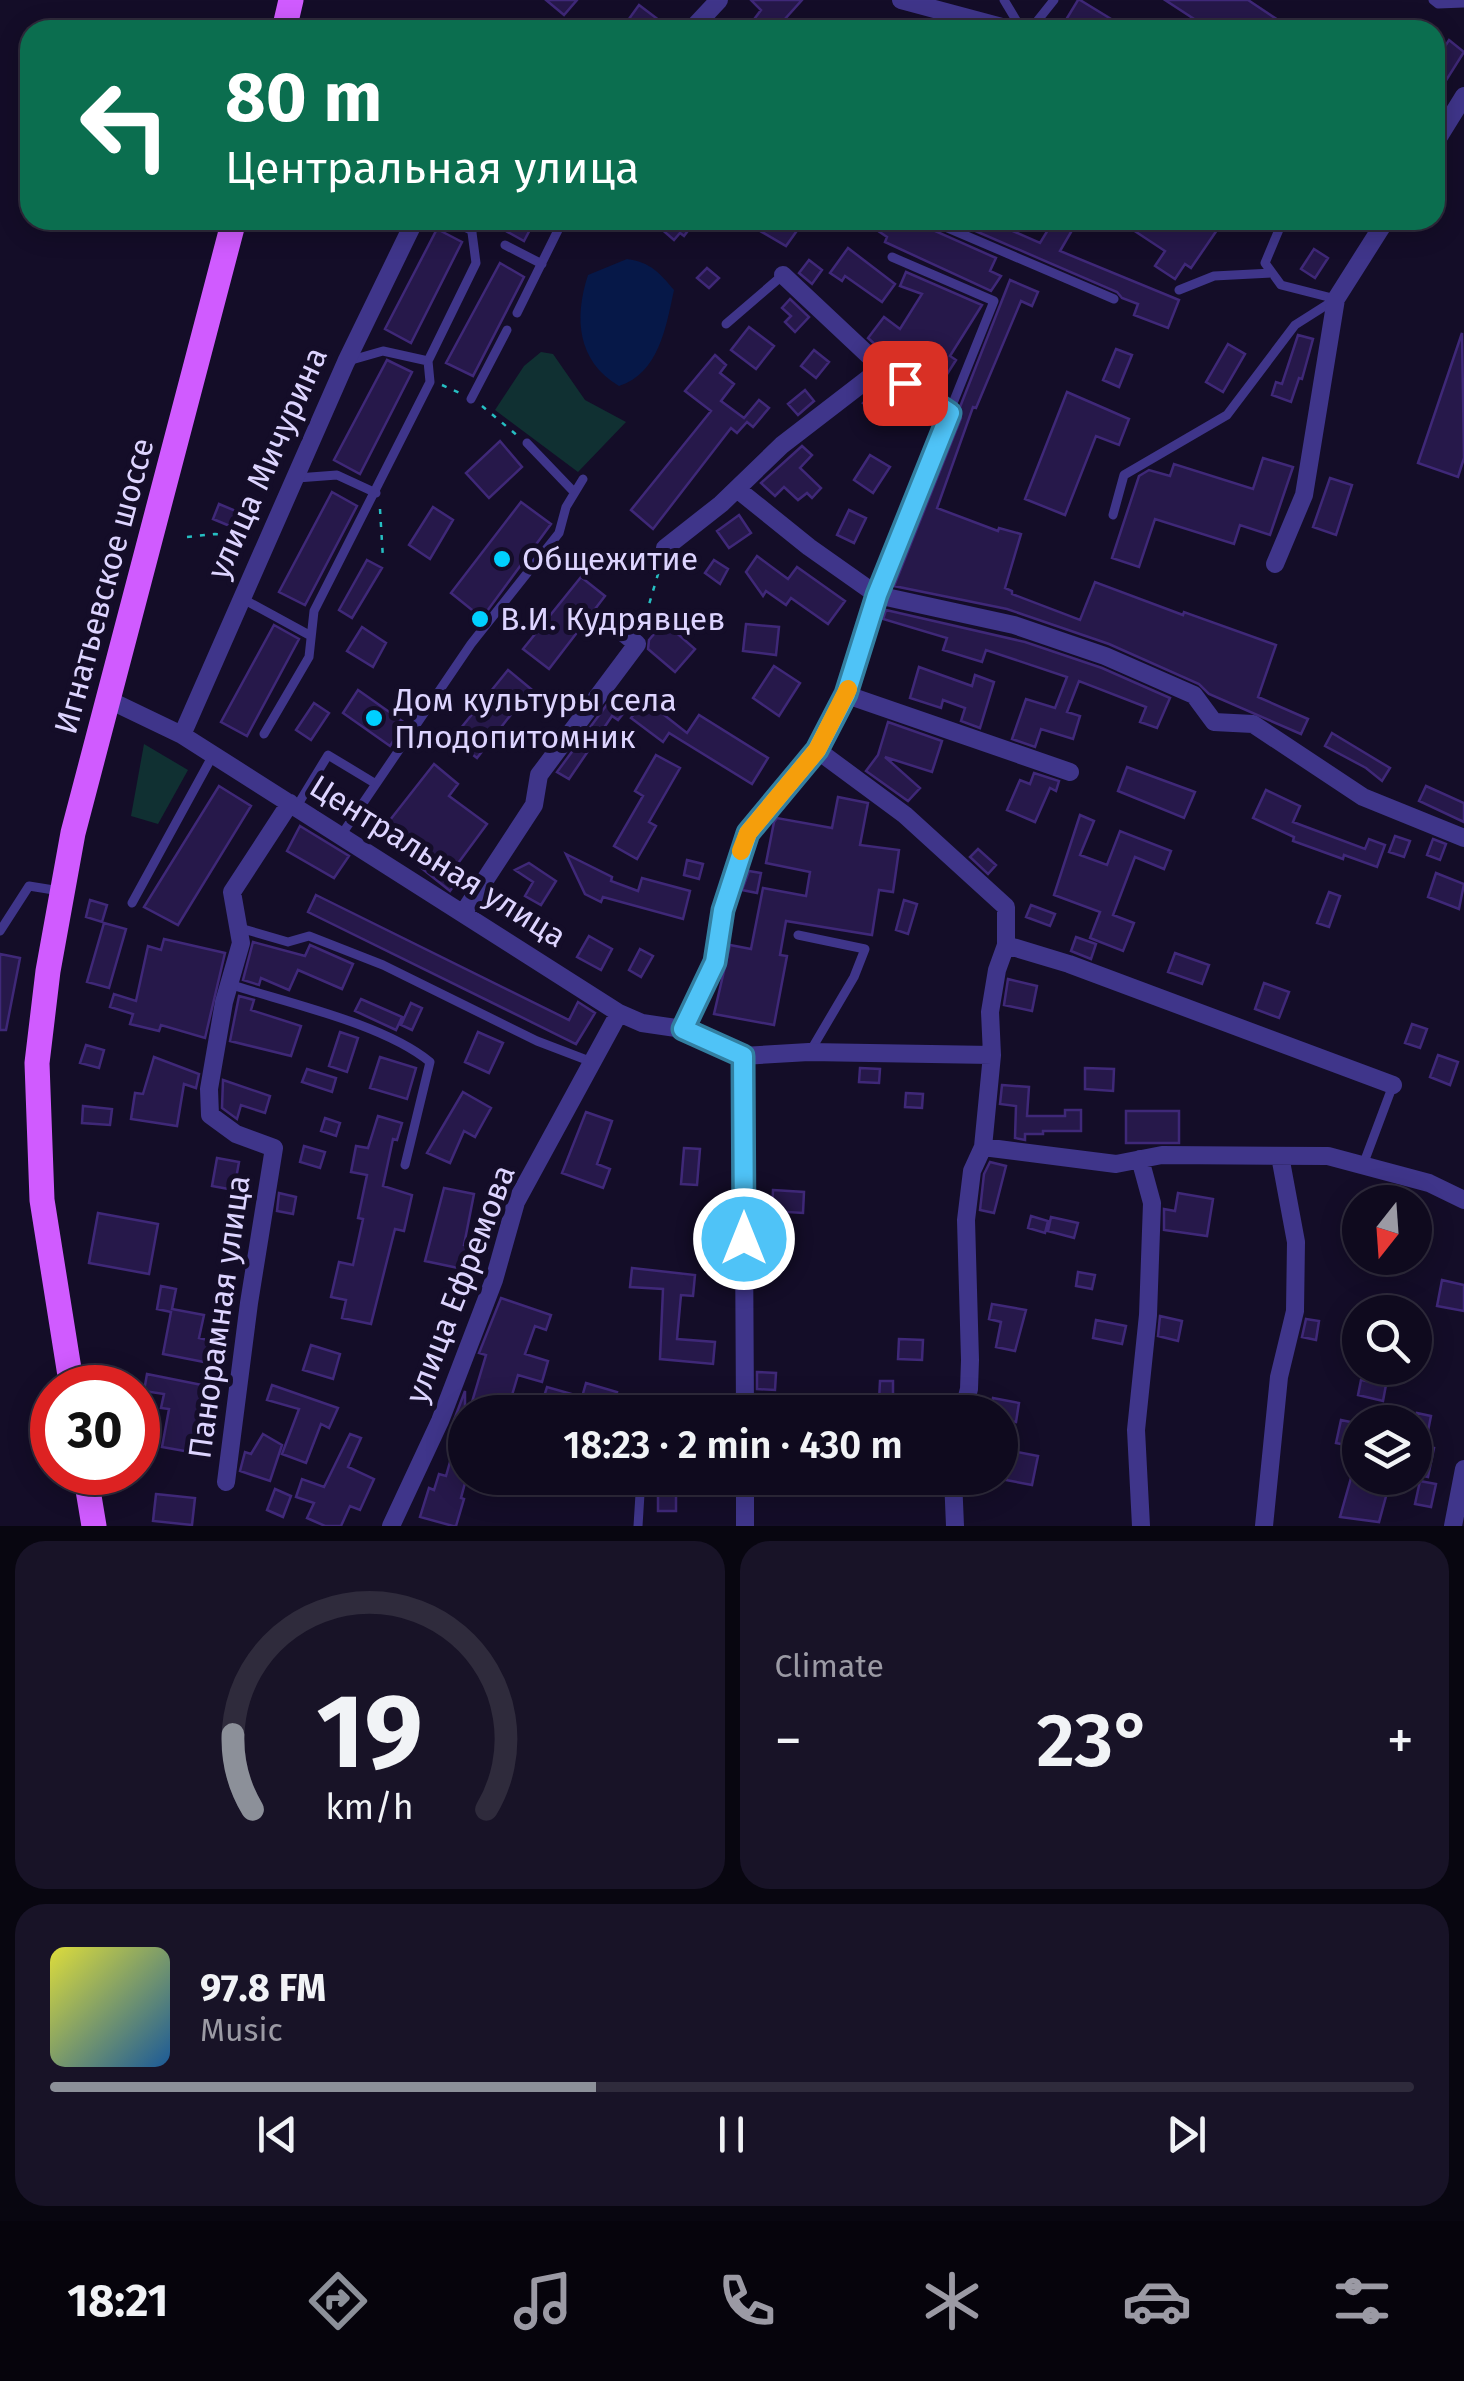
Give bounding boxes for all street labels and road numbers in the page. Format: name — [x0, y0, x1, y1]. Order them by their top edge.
street label: улица Мичурина — [199, 341, 335, 585]
street label: Игнатьевское шоссе — [46, 434, 162, 738]
street label: Центральная улица — [303, 767, 573, 955]
street label: улица Ефремова — [397, 1160, 523, 1408]
street label: Панорамная улица — [180, 1173, 258, 1461]

